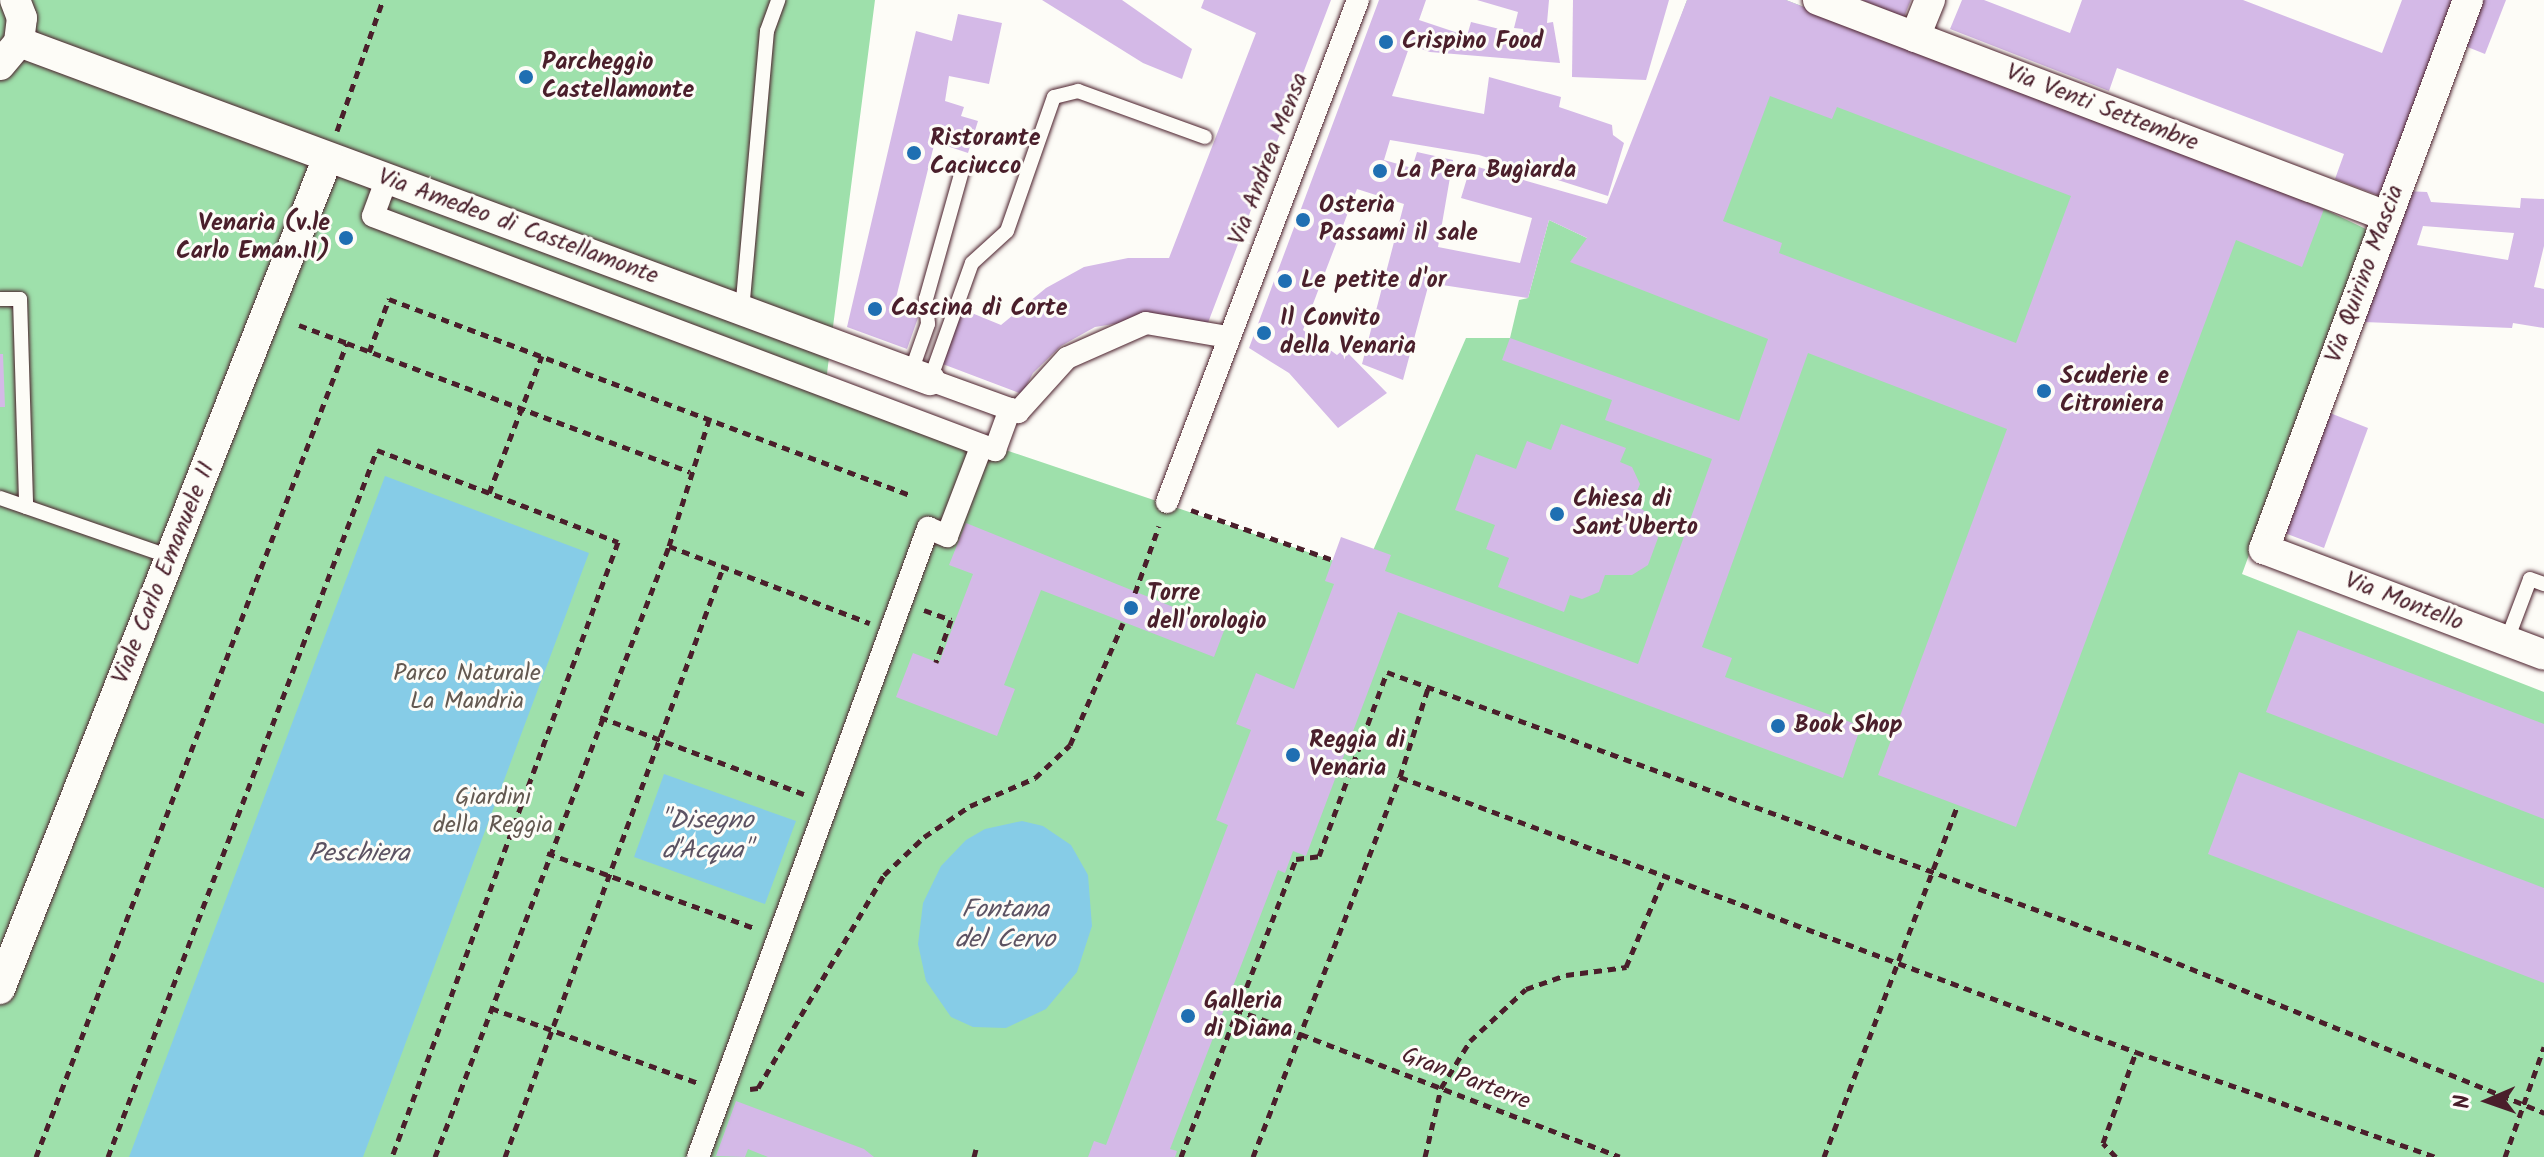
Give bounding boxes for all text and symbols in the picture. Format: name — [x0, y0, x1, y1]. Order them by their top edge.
place label: Crispino Food — [1402, 28, 1543, 56]
marker: Crispino Food — [1377, 33, 1395, 51]
place label: Parcheggio Castellamonte — [542, 49, 694, 105]
street label: Via Venti Settembre — [2002, 58, 2202, 158]
marker: Parcheggio Castellamonte — [517, 68, 535, 86]
street label: Via Andrea Mensa — [1223, 69, 1315, 249]
place label: Ristorante Caciucco — [930, 125, 1040, 181]
marker: Ristorante Caciucco — [905, 144, 923, 162]
place label: La Pera Bugiarda — [1396, 157, 1576, 185]
marker: La Pera Bugiarda — [1371, 162, 1389, 180]
street label: Via Amedeo di Castellamonte — [374, 163, 662, 291]
street label: Via Quirino Mascia — [2319, 181, 2411, 367]
place label: Osteria Passami il sale — [1319, 192, 1478, 248]
place label: Venaria (v.le Carlo Eman.II) — [176, 210, 330, 266]
marker: Osteria Passami il sale — [1294, 211, 1312, 229]
marker: Venaria (v.le Carlo Eman.II) — [337, 229, 355, 247]
place label: Le petite d'or — [1301, 267, 1446, 295]
marker: Le petite d'or — [1276, 272, 1294, 290]
place label: Cascina di Corte — [891, 295, 1067, 323]
marker: Cascina di Corte — [866, 300, 884, 318]
place label: Il Convito della Venaria — [1280, 305, 1416, 361]
marker: Il Convito della Venaria — [1255, 324, 1273, 342]
place label: Scuderie e Citroniera — [2060, 363, 2169, 419]
marker: Scuderie e Citroniera — [2035, 382, 2053, 400]
street label: Viale Carlo Emanuele II — [106, 458, 222, 688]
place label: Chiesa di Sant'Uberto — [1573, 486, 1698, 542]
marker: Chiesa di Sant'Uberto — [1548, 505, 1566, 523]
street label: Via Montello — [2341, 566, 2467, 638]
place label: Torre dell'orologio — [1147, 580, 1266, 636]
marker: Torre dell'orologio — [1122, 599, 1140, 617]
park label: Parco Naturale La Mandria — [393, 660, 541, 716]
place label: Book Shop — [1794, 712, 1903, 740]
marker: Book Shop — [1769, 717, 1787, 735]
place label: Reggia di Venaria — [1309, 727, 1405, 783]
marker: Reggia di Venaria — [1284, 746, 1302, 764]
park label: Giardini della Reggia — [433, 784, 553, 840]
water label: "Disegno d'Acqua" — [661, 806, 753, 868]
water label: Peschiera — [308, 839, 410, 871]
water label: Fontana del Cervo — [955, 895, 1055, 956]
place label: Galleria di Diana — [1204, 988, 1292, 1044]
marker: Galleria di Diana — [1179, 1007, 1197, 1025]
street label: Gran Parterre — [1398, 1041, 1534, 1117]
north arrow — [2448, 1061, 2528, 1141]
text: N — [2446, 1094, 2481, 1109]

